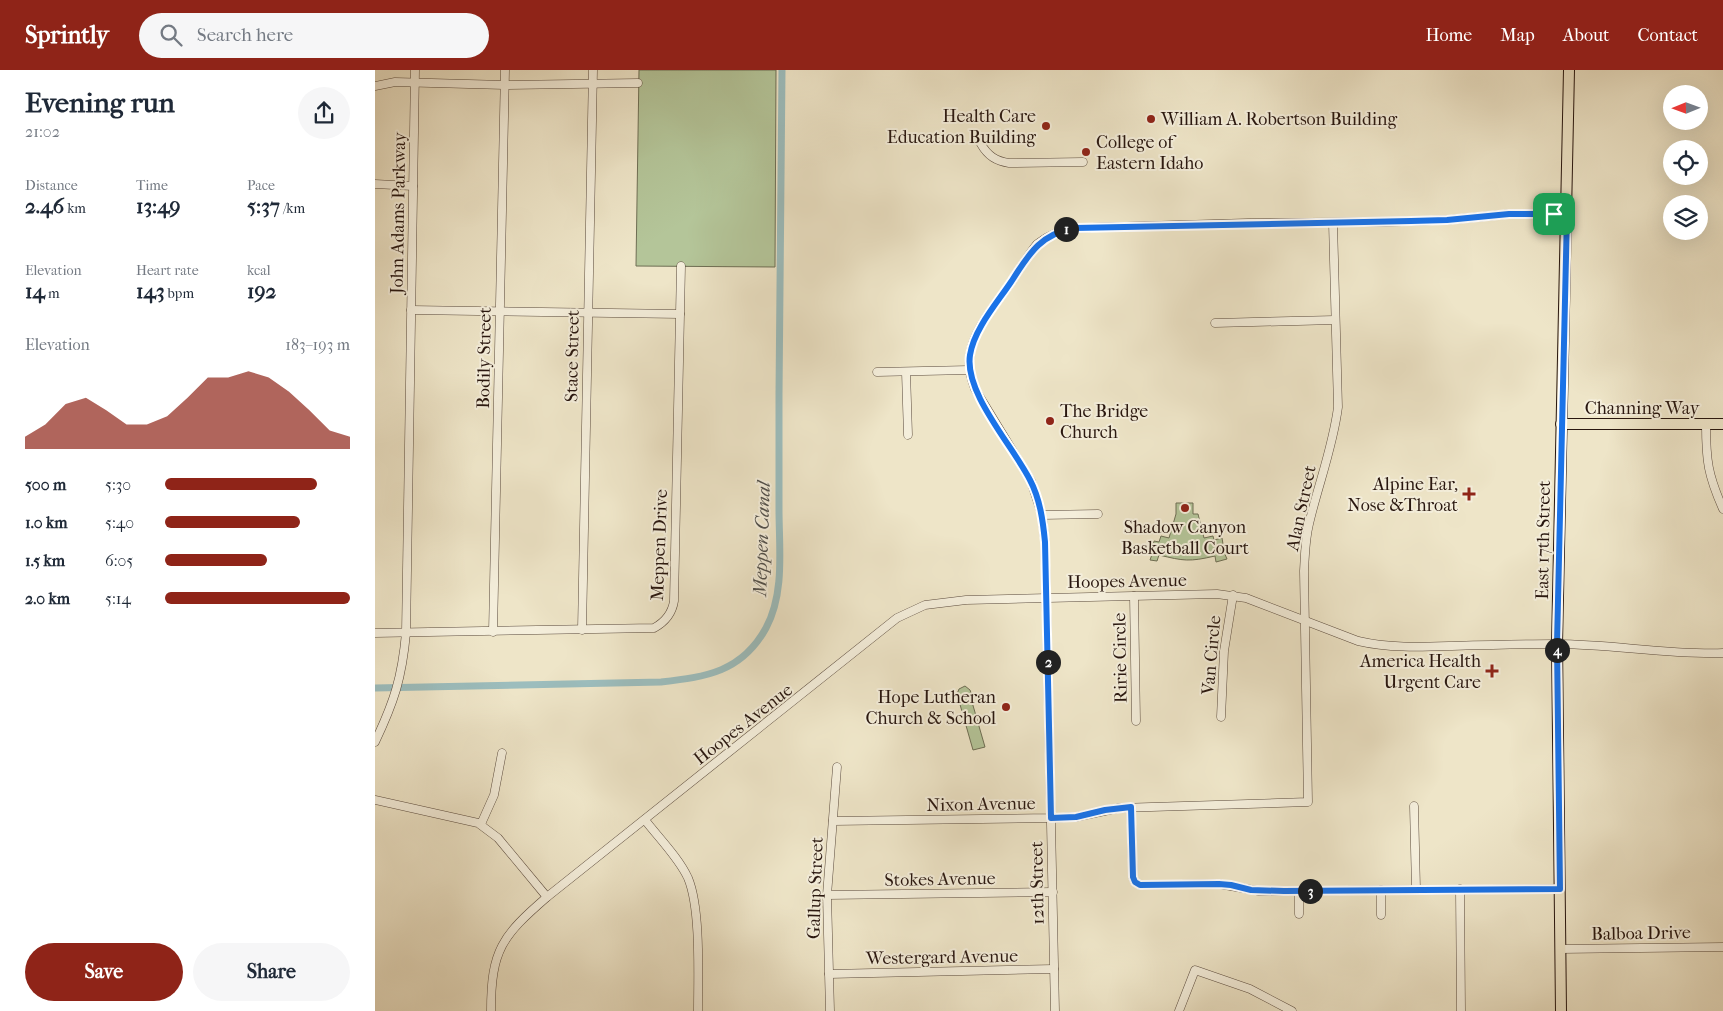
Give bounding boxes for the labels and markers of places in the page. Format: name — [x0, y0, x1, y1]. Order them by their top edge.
place label: Health Care Education Building — [887, 106, 1036, 148]
place label: William A. Robertson Building — [1160, 109, 1398, 130]
marker: William A. Robertson Building — [1145, 113, 1157, 125]
marker: Health Care Education Building — [1040, 120, 1052, 132]
place label: College of Eastern Idaho — [1096, 132, 1203, 174]
marker: College of Eastern Idaho — [1080, 146, 1092, 158]
pin — [1533, 193, 1575, 235]
pin: 1 — [1053, 216, 1079, 242]
place label: The Bridge Church — [1060, 401, 1148, 443]
marker: The Bridge Church — [1044, 415, 1056, 427]
place label: Alpine Ear, Nose &Throat — [1347, 474, 1459, 516]
marker: Alpine Ear, Nose &Throat — [1462, 487, 1476, 501]
marker: Shadow Canyon Basketball Court — [1179, 502, 1191, 514]
place label: Shadow Canyon Basketball Court — [1121, 517, 1250, 559]
pin: 4 — [1545, 638, 1569, 662]
pin: 2 — [1035, 650, 1061, 674]
place label: America Health Urgent Care — [1359, 651, 1481, 693]
marker: America Health Urgent Care — [1485, 664, 1499, 678]
place label: Hope Lutheran Church & School — [865, 687, 997, 729]
marker: Hope Lutheran Church & School — [1000, 701, 1012, 713]
pin: 3 — [1297, 878, 1323, 904]

